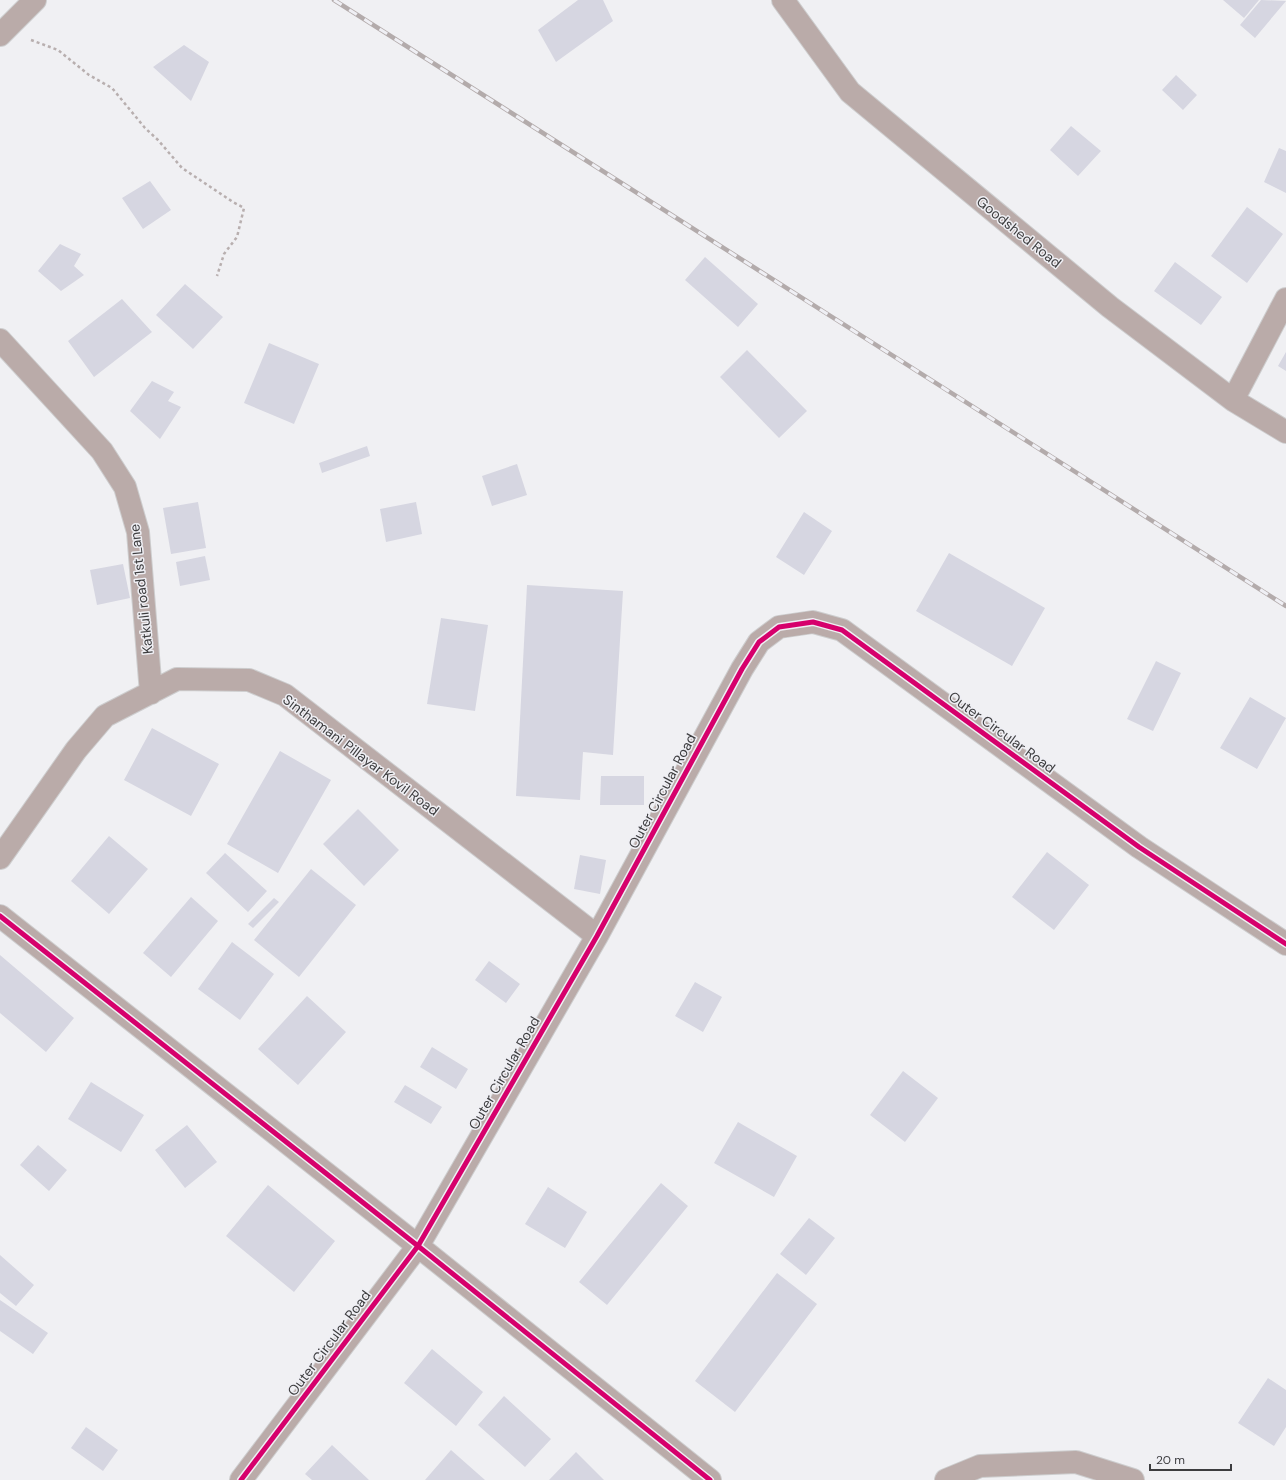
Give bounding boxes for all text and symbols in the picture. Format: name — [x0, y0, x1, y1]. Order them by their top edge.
street label: Goodshed Road — [973, 192, 1065, 272]
street label: Katkuli road 1st Lane — [125, 523, 157, 655]
street label: Outer Circular Road — [945, 687, 1059, 777]
street label: Sinthamani Pillayar Kovil Road — [279, 690, 443, 820]
street label: Outer Circular Road — [624, 730, 700, 852]
street label: Outer Circular Road — [464, 1013, 544, 1133]
street label: Outer Circular Road — [283, 1287, 375, 1399]
scale bar — [1150, 1446, 1231, 1472]
text: 20 m — [1156, 1452, 1185, 1468]

